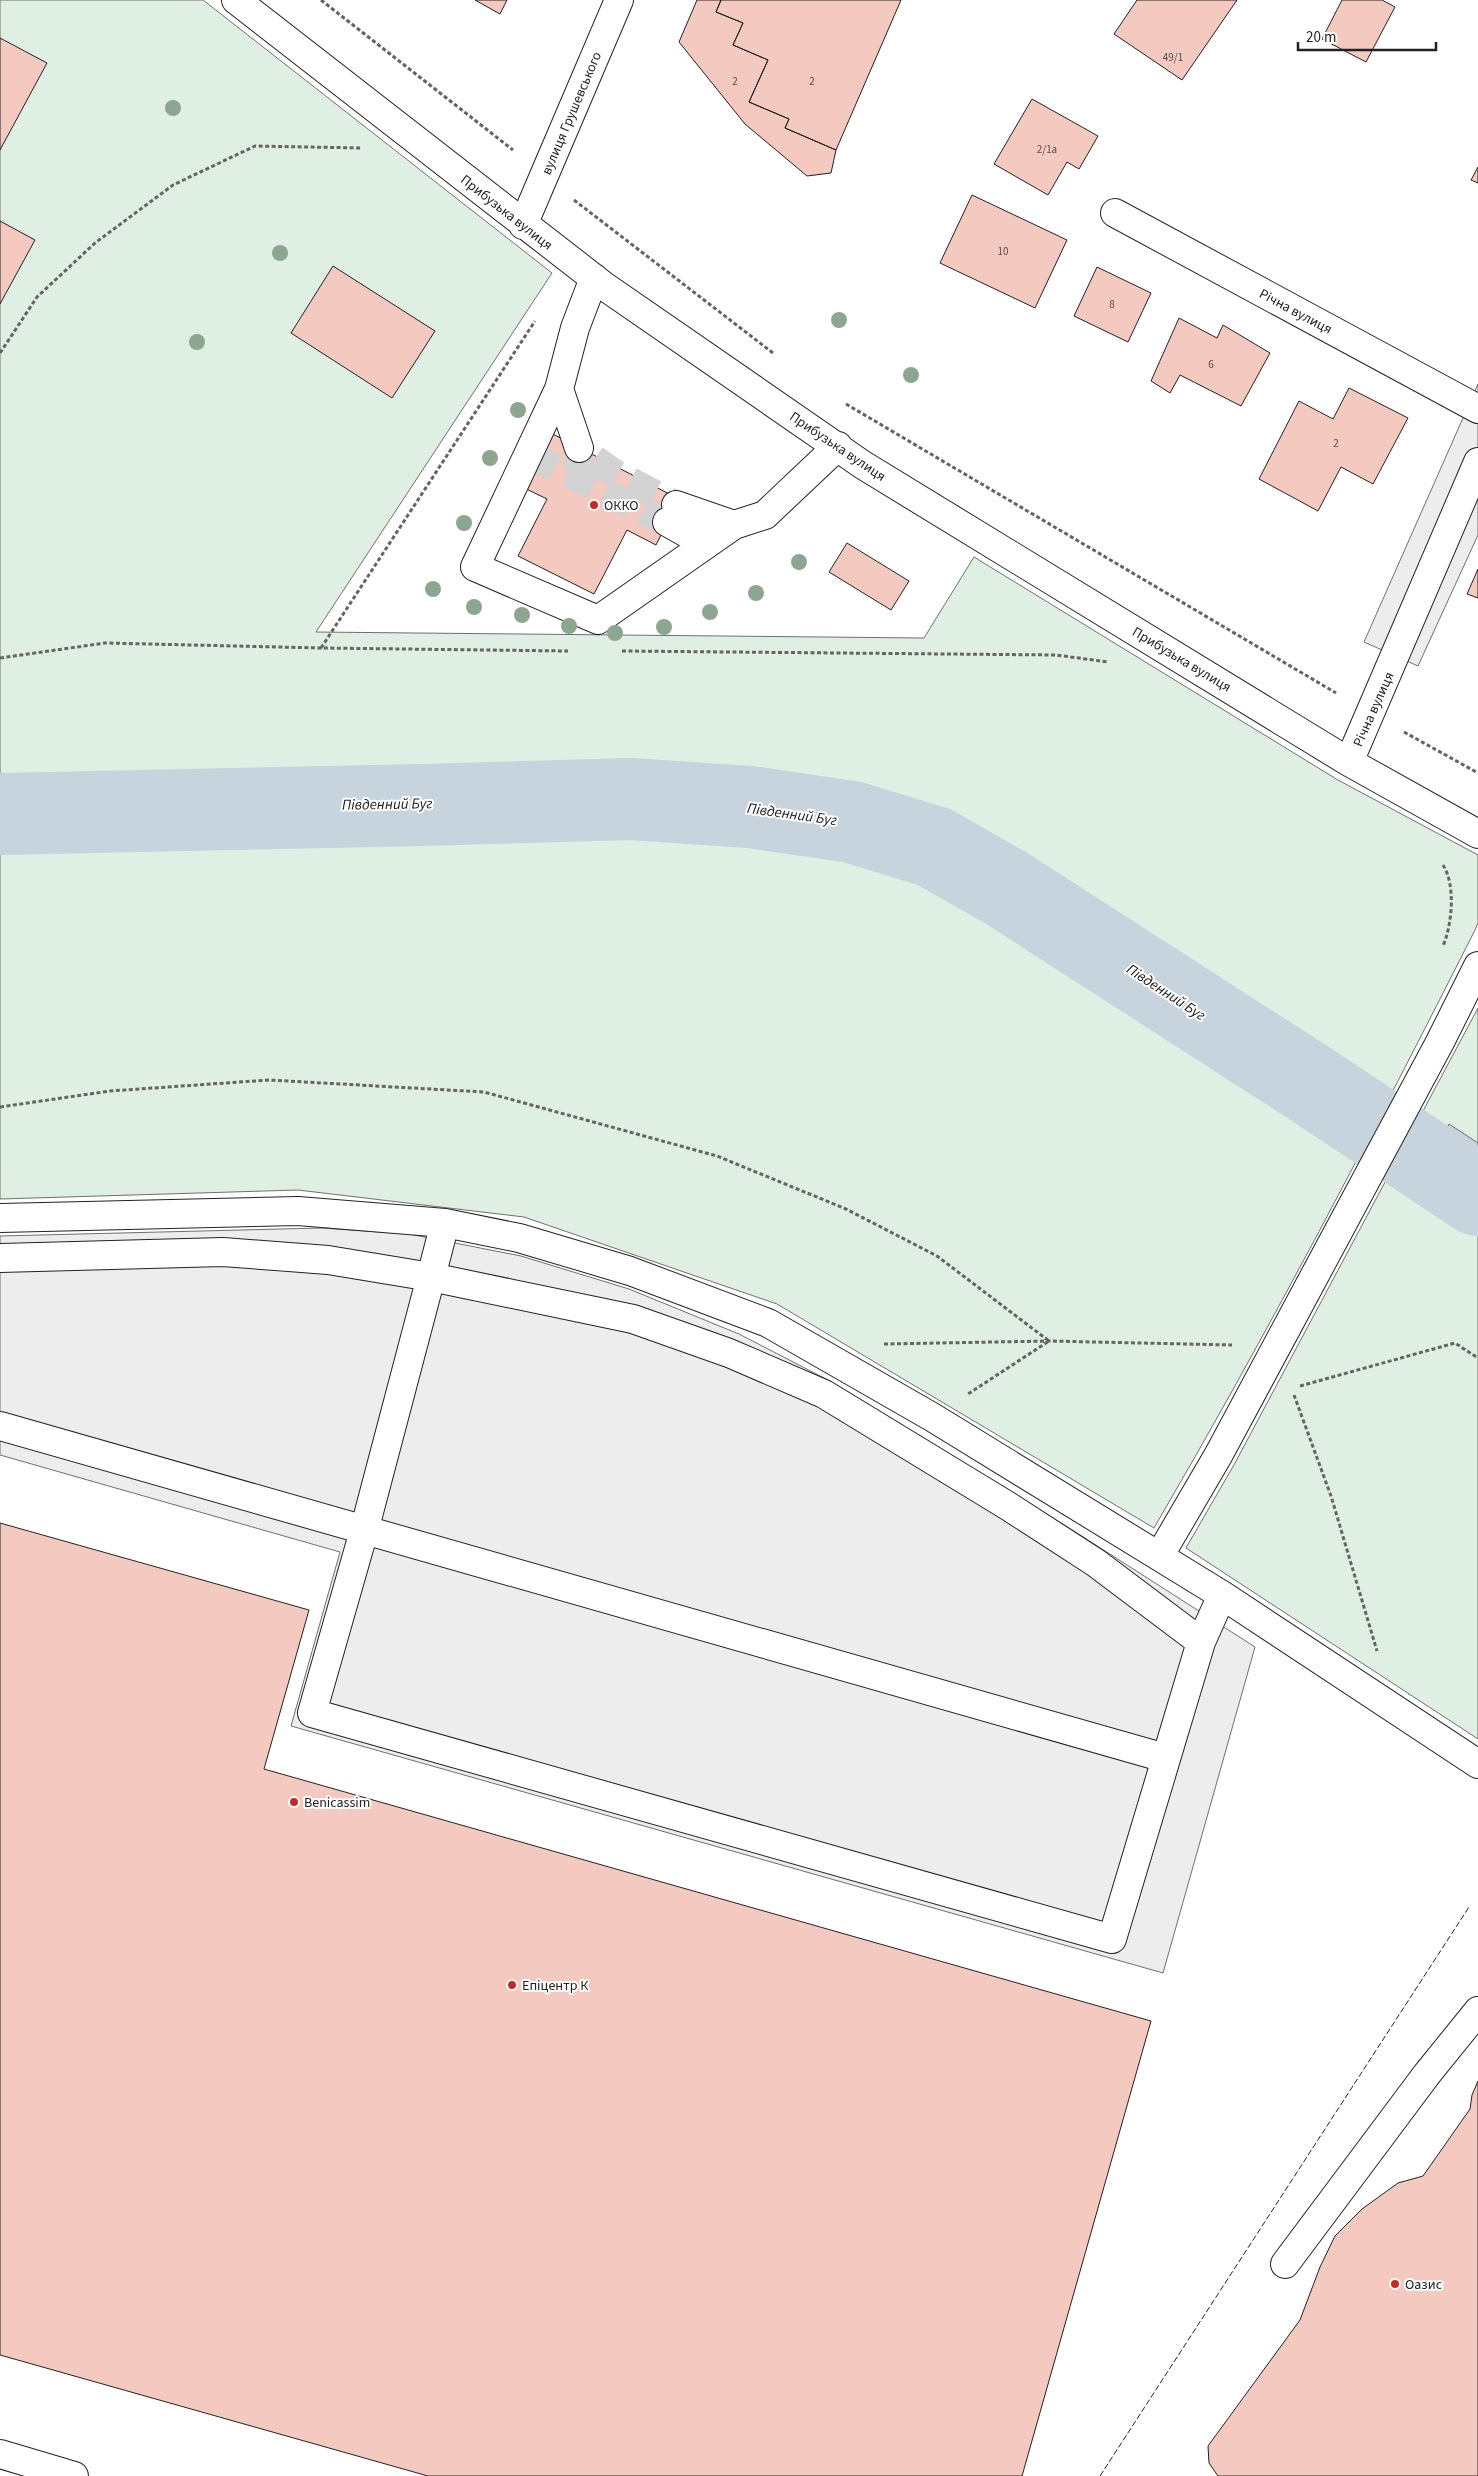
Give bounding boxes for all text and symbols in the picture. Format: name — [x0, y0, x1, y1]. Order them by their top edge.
scale bar — [1298, 20, 1436, 52]
text: 20 m — [1306, 27, 1336, 48]
street label: вулиця Грушевського — [537, 49, 607, 178]
house number: 49/1 — [1163, 50, 1183, 65]
house number: 2 — [732, 74, 738, 89]
house number: 2 — [809, 74, 815, 89]
house number: 2/1а — [1037, 142, 1057, 157]
street label: Прибузька вулиця — [456, 170, 557, 255]
house number: 10 — [998, 244, 1008, 259]
street label: Річна вулиця — [1255, 284, 1336, 340]
house number: 8 — [1109, 297, 1115, 312]
house number: 6 — [1208, 357, 1214, 372]
street label: Прибузька вулиця — [785, 407, 890, 487]
house number: 2 — [1333, 436, 1339, 451]
place label: ОККО — [604, 496, 639, 516]
marker: ОККО — [588, 499, 600, 511]
street label: Прибузька вулиця — [1128, 622, 1235, 697]
street label: Річна вулиця — [1348, 669, 1399, 750]
water label: Південний Буг — [342, 793, 432, 816]
water label: Південний Буг — [746, 798, 838, 831]
water label: Південний Буг — [1122, 959, 1209, 1026]
place label: Benicassim — [304, 1793, 370, 1813]
marker: Benicassim — [288, 1796, 300, 1808]
place label: Епіцентр К — [522, 1976, 589, 1996]
marker: Епіцентр К — [506, 1979, 518, 1991]
place label: Оазис — [1405, 2275, 1443, 2295]
marker: Оазис — [1389, 2278, 1401, 2290]

